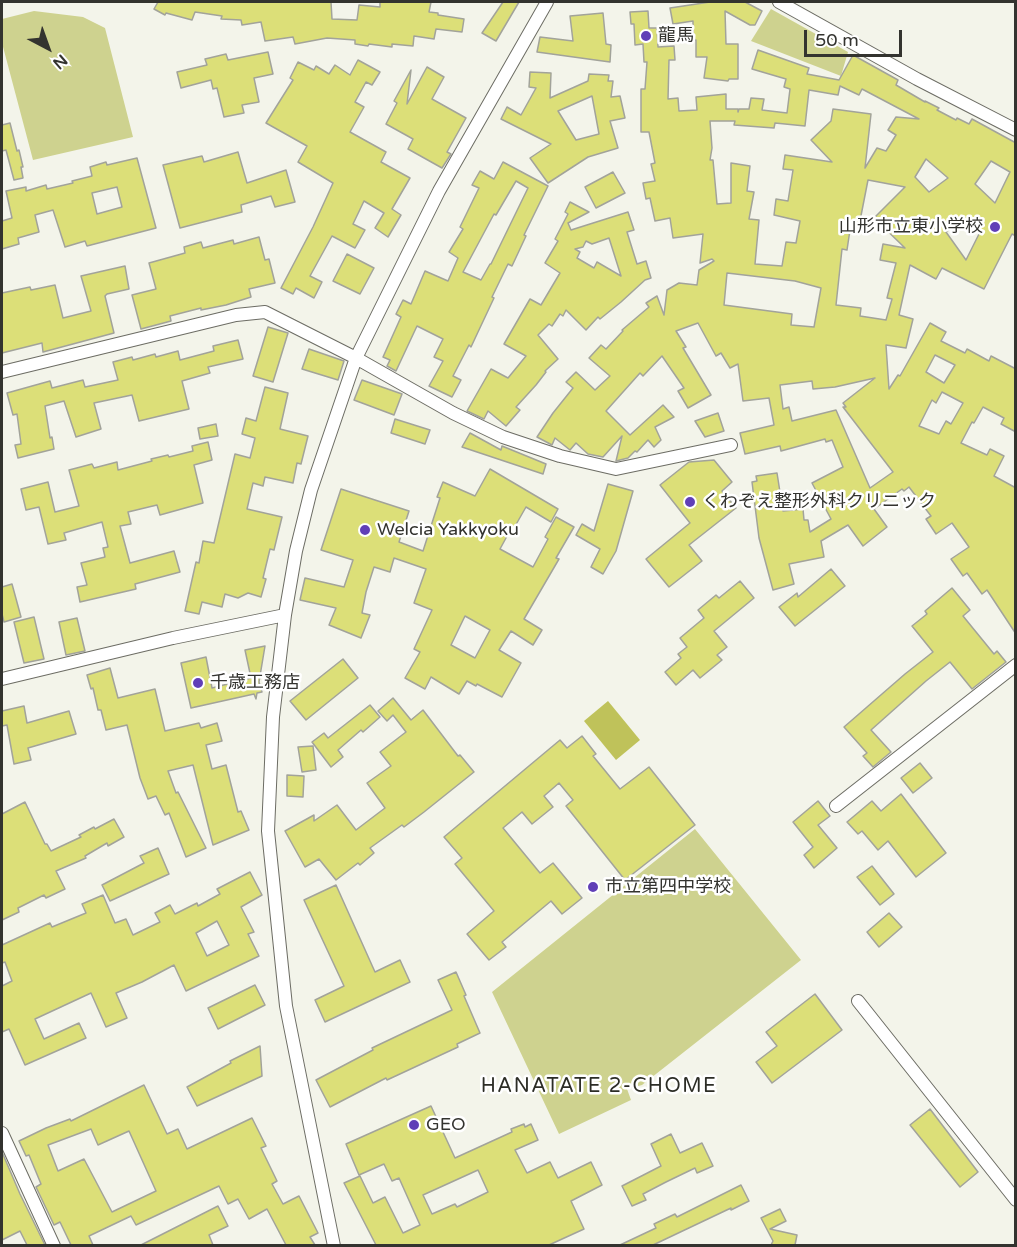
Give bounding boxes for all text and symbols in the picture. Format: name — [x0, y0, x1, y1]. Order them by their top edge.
north arrow — [18, 18, 78, 78]
scale bar — [807, 18, 904, 56]
place label: 龍馬 — [658, 25, 694, 47]
marker: 龍馬 — [639, 29, 653, 43]
text: 50 m — [815, 29, 859, 51]
text: N — [48, 50, 71, 73]
place label: 山形市立東小学校 — [839, 216, 983, 238]
marker: 山形市立東小学校 — [988, 220, 1002, 234]
place label: くわぞえ整形外科クリニック — [702, 491, 936, 513]
marker: くわぞえ整形外科クリニック — [683, 495, 697, 509]
place label: Welcia Yakkyoku — [377, 519, 519, 541]
marker: Welcia Yakkyoku — [358, 523, 372, 537]
place label: 千歳工務店 — [210, 672, 300, 694]
marker: 千歳工務店 — [191, 676, 205, 690]
place label: 市立第四中学校 — [605, 876, 731, 898]
marker: 市立第四中学校 — [586, 880, 600, 894]
district label: HANATATE 2-CHOME — [481, 1075, 717, 1099]
place label: GEO — [426, 1114, 466, 1136]
marker: GEO — [407, 1118, 421, 1132]

